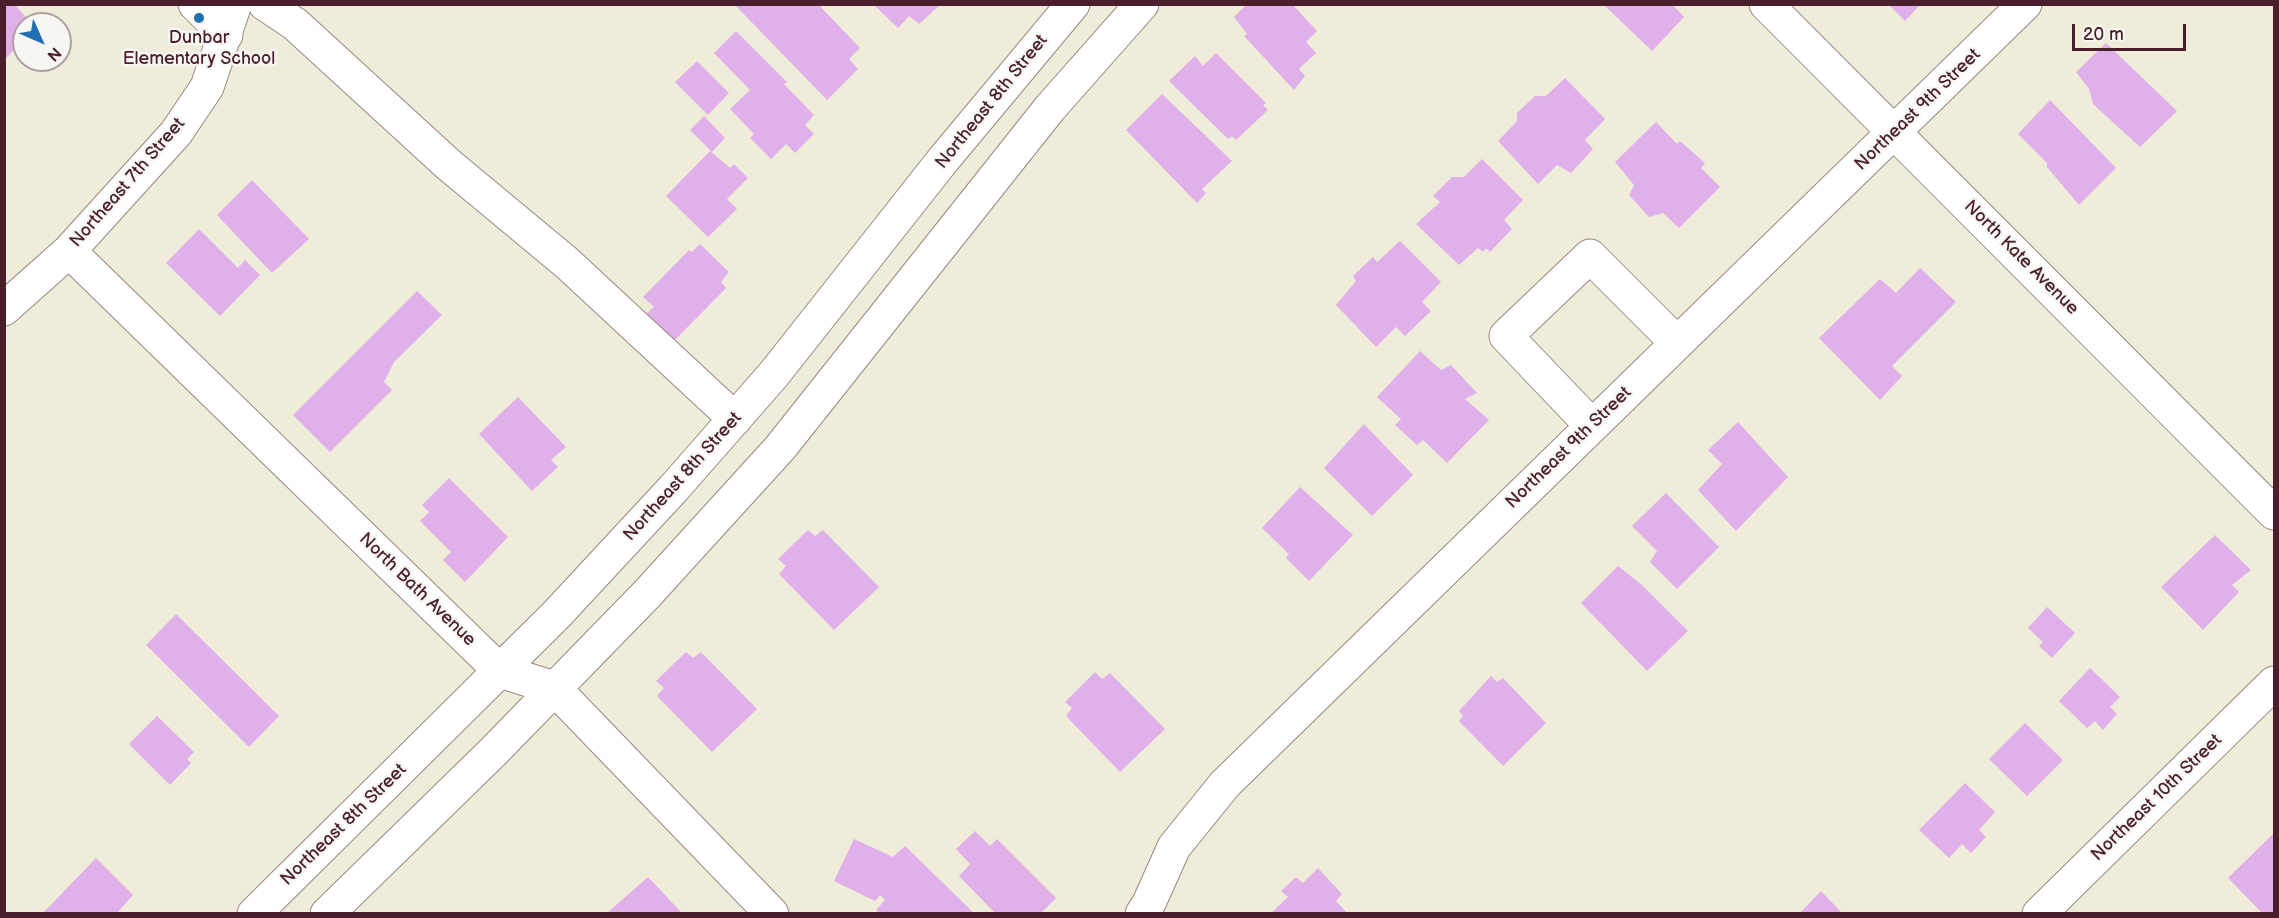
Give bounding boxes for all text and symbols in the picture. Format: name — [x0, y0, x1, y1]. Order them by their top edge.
marker: Dunbar Elementary School — [192, 11, 206, 25]
north arrow — [12, 12, 72, 72]
scale bar — [2075, 12, 2189, 50]
text: 20 m — [2083, 24, 2124, 45]
place label: Dunbar Elementary School — [123, 27, 275, 70]
street label: Northeast 8th Street — [931, 31, 1053, 173]
text: N — [43, 43, 65, 65]
street label: Northeast 9th Street — [1851, 44, 1985, 176]
street label: Northeast 7th Street — [66, 114, 190, 252]
street label: North Kate Avenue — [1959, 196, 2083, 320]
street label: Northeast 9th Street — [1502, 382, 1636, 514]
street label: Northeast 8th Street — [619, 408, 747, 546]
street label: North Bath Avenue — [354, 529, 480, 651]
street label: Northeast 10th Street — [2087, 730, 2227, 866]
street label: Northeast 8th Street — [277, 759, 411, 891]

